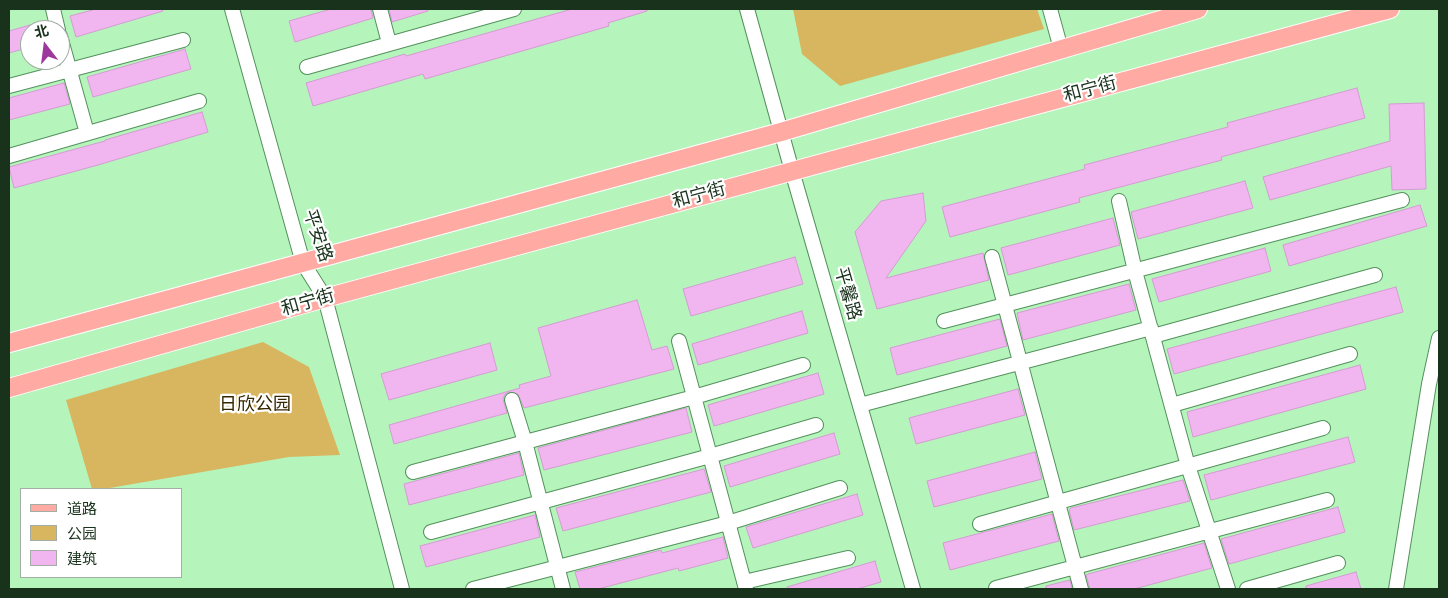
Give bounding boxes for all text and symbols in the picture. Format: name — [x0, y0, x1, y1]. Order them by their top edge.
north arrow — [20, 20, 70, 70]
text: 北 — [32, 21, 50, 42]
street label: 和宁街 — [1061, 73, 1119, 107]
street label: 和宁街 — [670, 179, 728, 213]
street label: 平安路 — [298, 207, 336, 265]
street label: 平馨路 — [829, 265, 865, 323]
street label: 和宁街 — [279, 285, 337, 321]
park label: 日欣公园 — [219, 394, 291, 416]
legend — [20, 488, 182, 578]
text: 道路 — [67, 499, 97, 519]
text: 公园 — [67, 524, 97, 544]
text: 建筑 — [67, 549, 97, 569]

